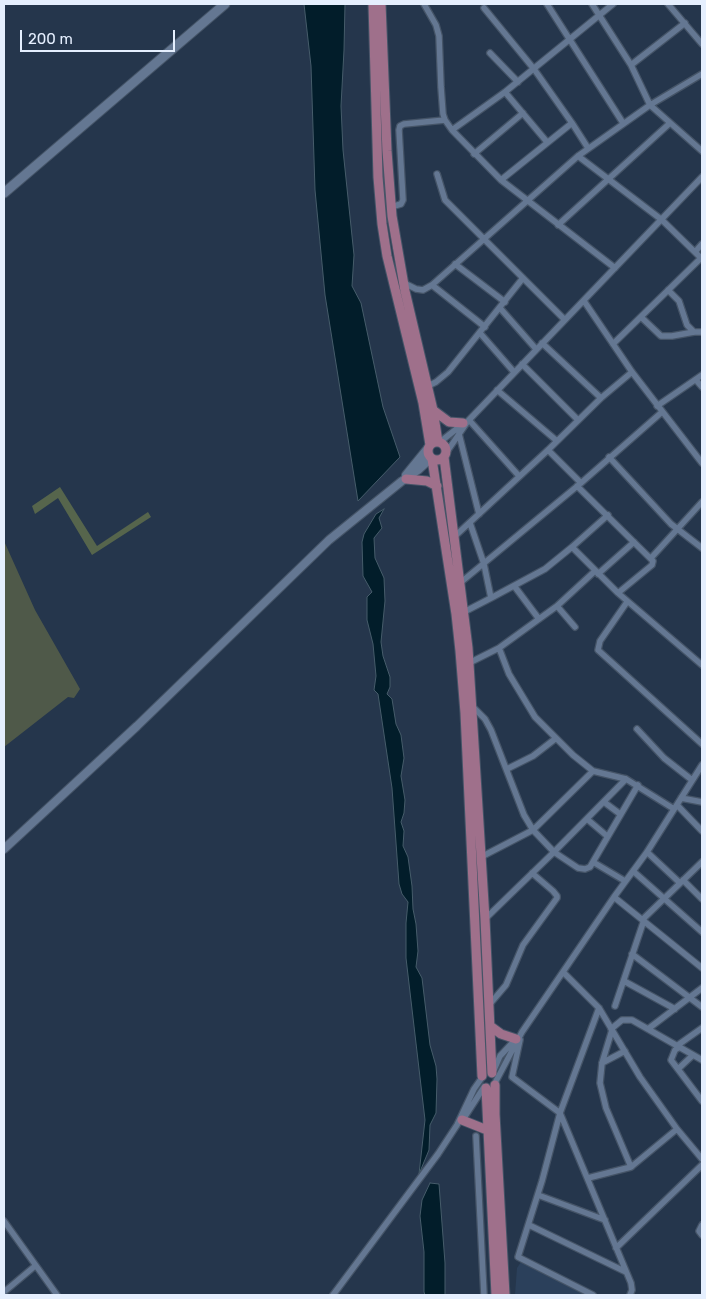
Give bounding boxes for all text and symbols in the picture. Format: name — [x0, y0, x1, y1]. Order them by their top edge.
scale bar — [22, 20, 178, 52]
text: 200 m — [28, 30, 73, 48]

